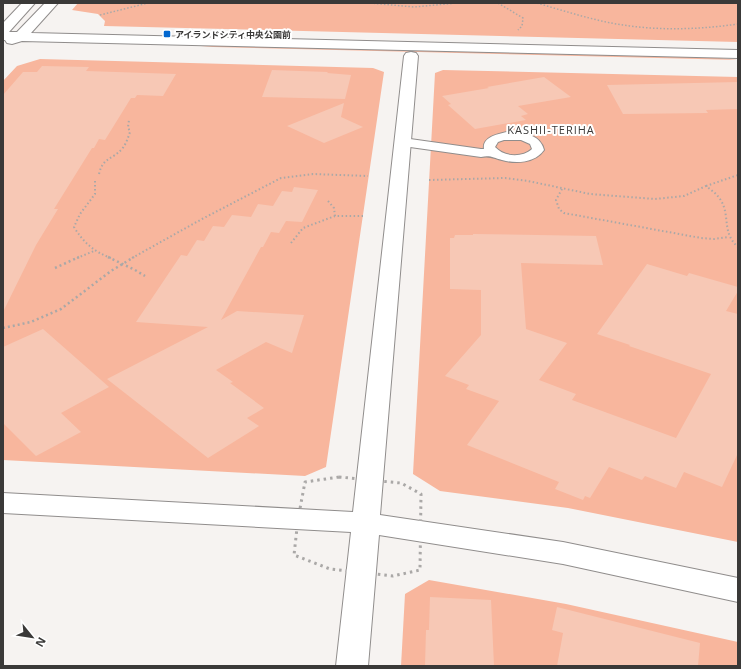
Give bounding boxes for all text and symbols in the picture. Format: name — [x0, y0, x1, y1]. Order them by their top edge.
place label: アイランドシティ中央公園前 — [175, 28, 291, 41]
marker: アイランドシティ中央公園前 — [162, 29, 172, 39]
district label: KASHII-TERIHA — [507, 122, 595, 137]
north arrow — [12, 617, 52, 657]
text: N — [32, 635, 50, 650]

